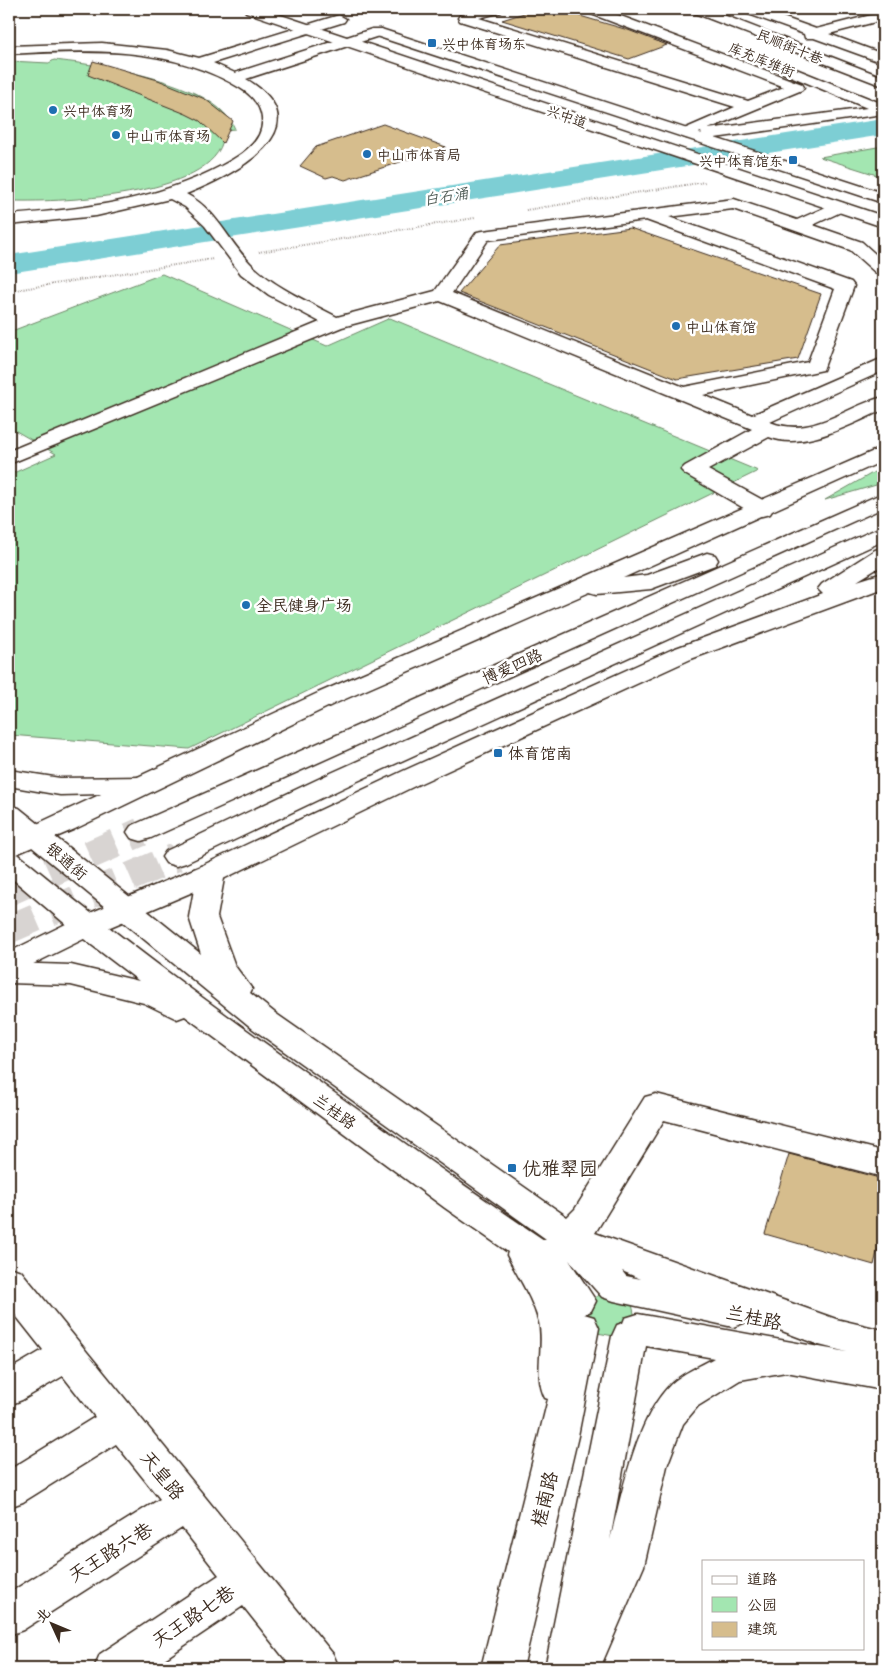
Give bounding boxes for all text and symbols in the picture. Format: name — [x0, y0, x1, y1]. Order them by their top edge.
street label: 民顺街十巷 — [754, 24, 827, 68]
place label: 兴中体育场东 — [442, 34, 526, 53]
marker: 兴中体育场东 — [426, 37, 438, 49]
street label: 库充库维街 — [726, 37, 798, 81]
street label: 兴中道 — [544, 100, 590, 132]
place label: 兴中体育场 — [63, 101, 133, 120]
marker: 兴中体育场 — [47, 104, 59, 116]
place label: 中山市体育场 — [126, 126, 210, 145]
marker: 中山市体育场 — [110, 129, 122, 141]
place label: 中山市体育局 — [377, 145, 461, 164]
marker: 中山市体育局 — [361, 148, 373, 160]
place label: 兴中体育馆东 — [699, 151, 783, 170]
marker: 兴中体育馆东 — [787, 154, 799, 166]
water label: 白石涌 — [422, 182, 471, 210]
place label: 中山体育馆 — [686, 317, 756, 336]
marker: 中山体育馆 — [670, 320, 682, 332]
place label: 全民健身广场 — [256, 594, 352, 616]
marker: 全民健身广场 — [240, 599, 252, 611]
street label: 博爱四路 — [478, 643, 546, 689]
place label: 体育馆南 — [508, 742, 572, 764]
marker: 体育馆南 — [492, 747, 504, 759]
street label: 银通街 — [42, 837, 92, 885]
street label: 兰桂路 — [309, 1088, 361, 1134]
place label: 优雅翠园 — [522, 1155, 598, 1181]
marker: 优雅翠园 — [506, 1162, 518, 1174]
street label: 兰桂路 — [723, 1298, 785, 1336]
street label: 天皇路 — [135, 1445, 191, 1505]
street label: 槎南路 — [524, 1468, 564, 1530]
street label: 天王路六巷 — [63, 1516, 157, 1588]
legend — [702, 1560, 864, 1650]
text: 道路 — [747, 1568, 777, 1589]
street label: 天王路七巷 — [146, 1579, 240, 1653]
text: 公园 — [747, 1594, 777, 1615]
north arrow — [28, 1600, 78, 1650]
text: 北 — [31, 1603, 54, 1626]
text: 建筑 — [747, 1618, 777, 1639]

